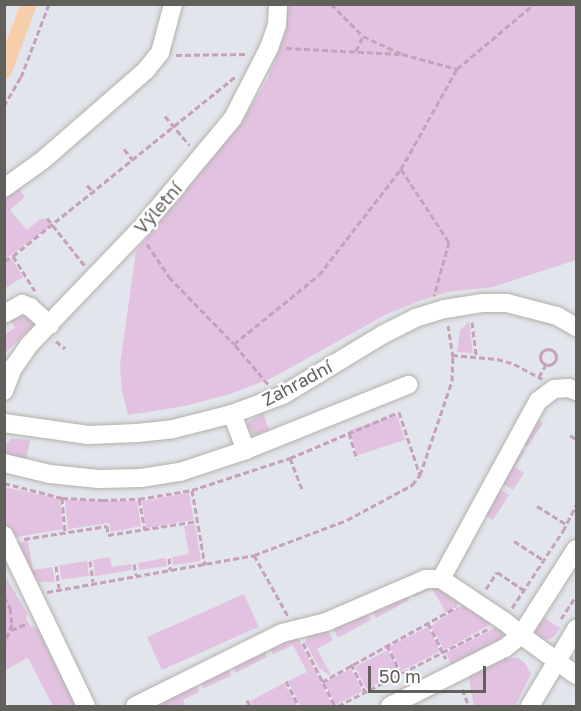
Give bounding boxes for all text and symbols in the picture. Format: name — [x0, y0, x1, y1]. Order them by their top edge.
street label: Výletní — [130, 178, 186, 238]
street label: Zahradní — [258, 356, 336, 410]
scale bar — [371, 654, 490, 692]
text: 50 m — [379, 665, 421, 687]

